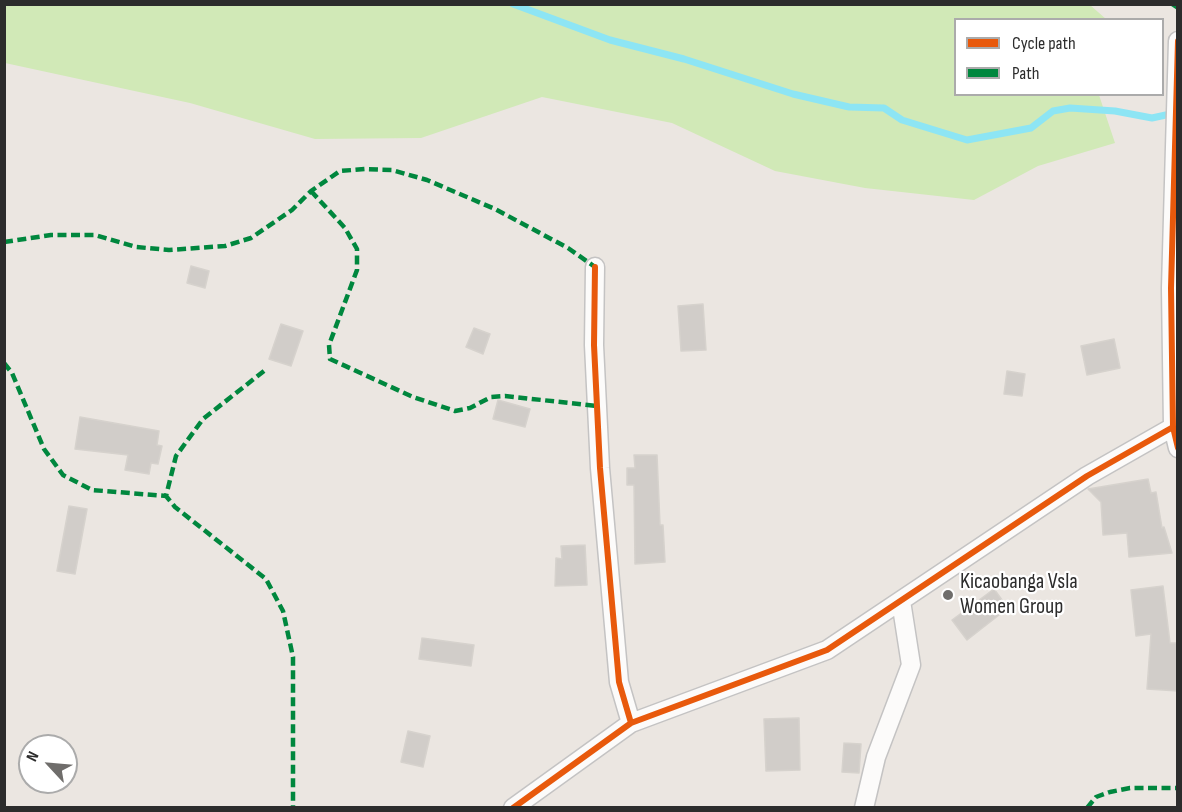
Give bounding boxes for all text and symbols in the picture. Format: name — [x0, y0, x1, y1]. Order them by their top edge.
legend — [954, 18, 1164, 96]
text: Cycle path — [1012, 33, 1076, 54]
text: Path — [1012, 63, 1040, 84]
place label: Kicaobanga Vsla Women Group — [960, 569, 1078, 620]
marker: Kicaobanga Vsla Women Group — [941, 588, 955, 602]
north arrow — [18, 734, 78, 794]
text: N — [23, 749, 44, 765]

